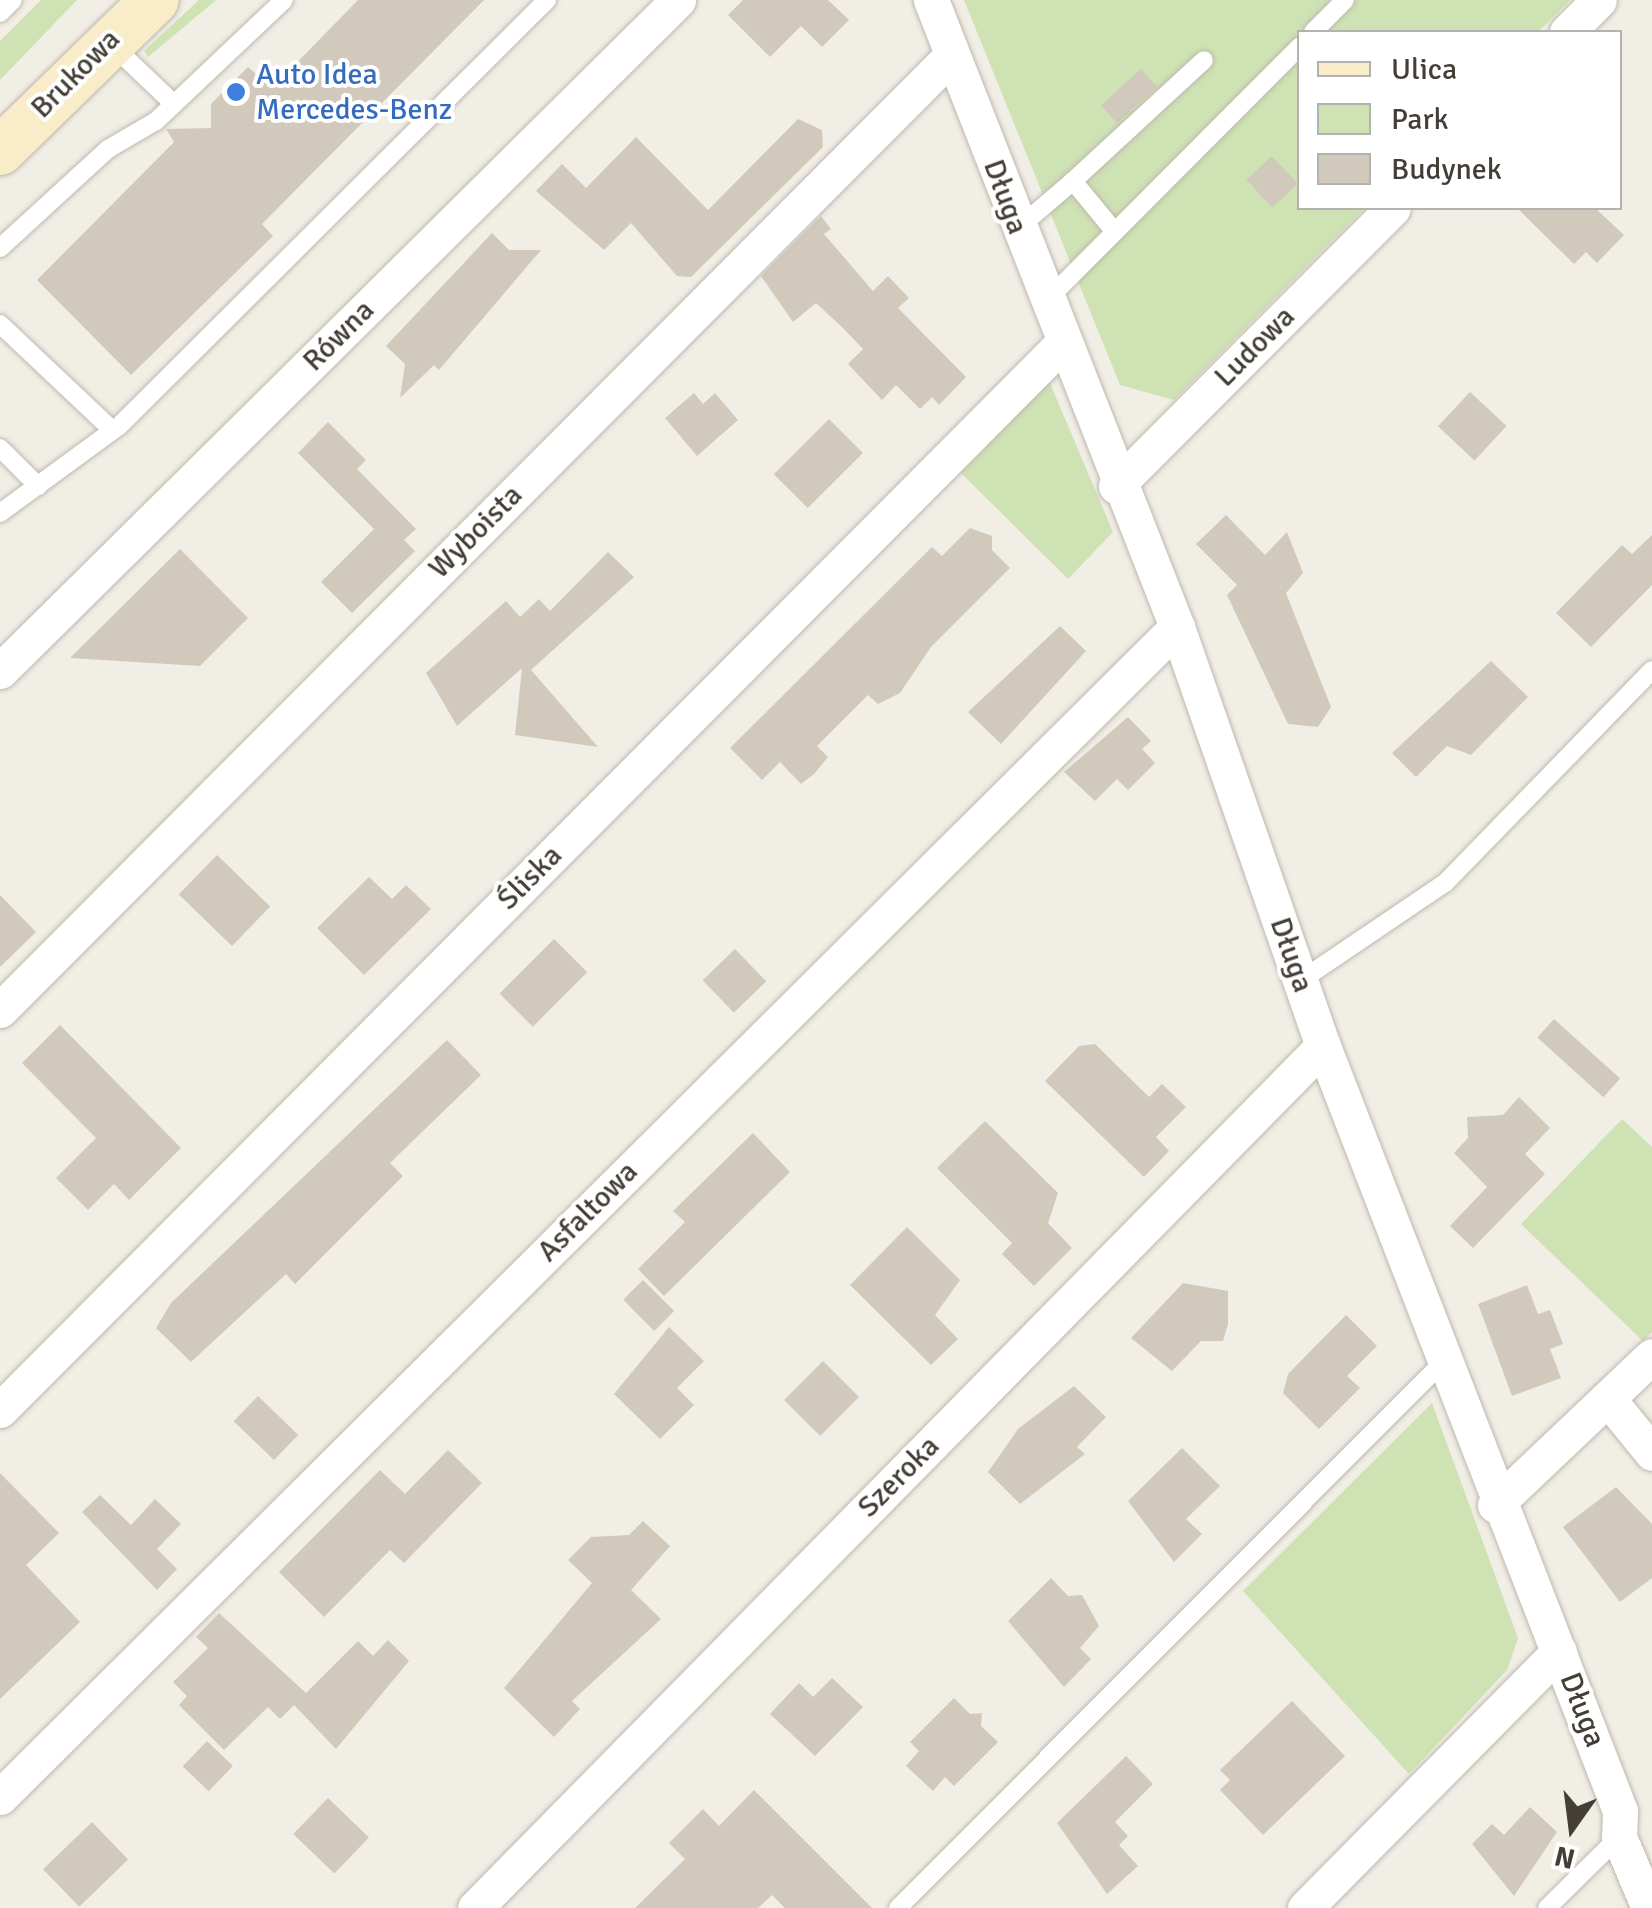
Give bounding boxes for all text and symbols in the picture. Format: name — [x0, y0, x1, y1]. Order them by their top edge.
street label: Brukowa — [24, 22, 128, 126]
legend — [1297, 30, 1622, 210]
text: Ulica — [1391, 51, 1457, 88]
place label: Auto Idea Mercedes-Benz — [256, 57, 452, 128]
marker: Auto Idea Mercedes-Benz — [225, 81, 247, 103]
text: Park — [1391, 101, 1449, 138]
text: Budynek — [1391, 151, 1502, 188]
street label: Długa — [975, 155, 1035, 239]
street label: Równa — [296, 293, 382, 379]
street label: Ludowa — [1207, 299, 1303, 395]
street label: Wyboista — [422, 478, 530, 586]
street label: Śliska — [490, 838, 570, 918]
street label: Długa — [1261, 913, 1321, 997]
street label: Asfaltowa — [530, 1154, 646, 1270]
street label: Szeroka — [851, 1429, 947, 1525]
street label: Długa — [1551, 1668, 1613, 1752]
north arrow — [1522, 1778, 1622, 1878]
text: N — [1551, 1838, 1578, 1876]

